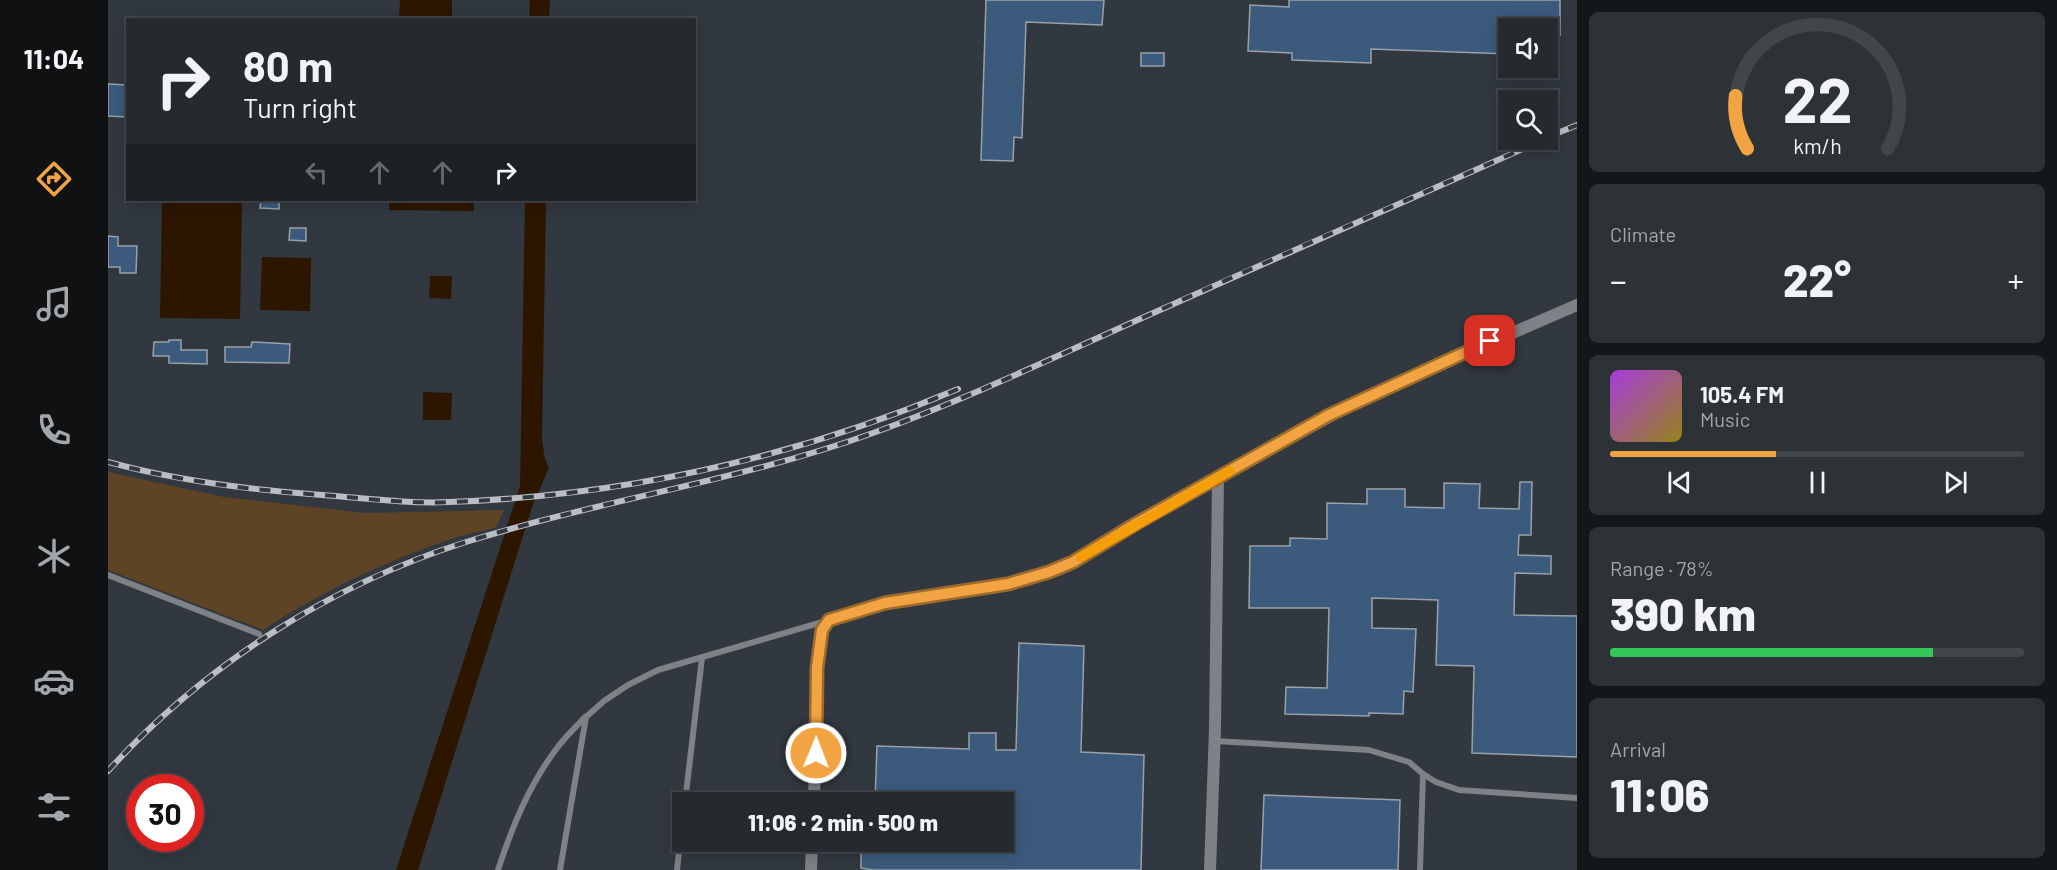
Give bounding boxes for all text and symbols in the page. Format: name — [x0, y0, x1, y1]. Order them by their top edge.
map controls — [1498, 18, 1558, 150]
button: sound — [1498, 18, 1558, 78]
text: 80 m — [243, 40, 333, 90]
text: 11:04 — [24, 42, 84, 74]
icon: right — [144, 42, 222, 120]
text: 22 — [1782, 61, 1852, 135]
button: search — [1498, 90, 1558, 150]
text: Turn right — [243, 91, 357, 123]
text: km/h — [1793, 133, 1841, 158]
icon: left — [300, 156, 333, 189]
icon: ahead — [363, 156, 396, 189]
icon: ahead — [426, 156, 459, 189]
icon: right — [489, 156, 522, 189]
icon: directions — [33, 158, 75, 200]
text: Climate — [1610, 222, 1676, 246]
text: 22° — [1783, 252, 1851, 306]
text: − — [1610, 260, 1627, 300]
text: + — [2007, 260, 2024, 300]
icon: music — [33, 283, 75, 325]
pin — [1464, 315, 1515, 366]
icon: arrive — [1473, 324, 1506, 357]
text: 105.4 FM — [1700, 381, 1784, 407]
text: Music — [1700, 407, 1750, 431]
icon: phone — [33, 409, 75, 451]
icon: previous — [1663, 466, 1696, 499]
icon: pause — [1801, 466, 1834, 499]
icon: next — [1939, 466, 1972, 499]
icon: climate — [33, 535, 75, 577]
text: Range · 78% — [1610, 556, 1714, 580]
text: 390 km — [1610, 586, 1756, 640]
icon: car — [33, 660, 75, 702]
position arrow — [784, 721, 848, 785]
text: Arrival — [1610, 737, 1666, 761]
text: 11:06 — [1610, 767, 1709, 821]
speed limit sign: 30 — [126, 774, 204, 852]
icon: filters — [33, 786, 75, 828]
text: 11:06 · 2 min · 500 m — [748, 809, 938, 835]

